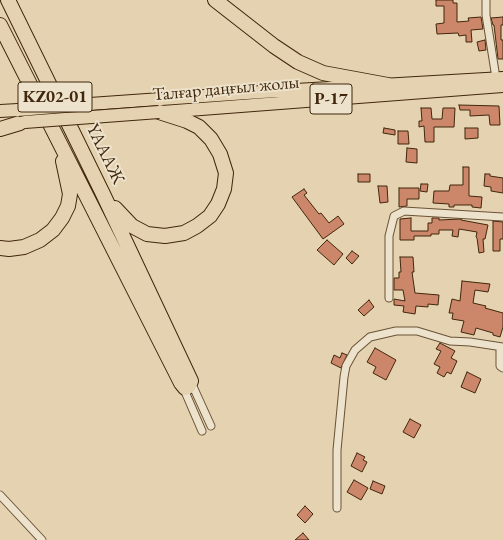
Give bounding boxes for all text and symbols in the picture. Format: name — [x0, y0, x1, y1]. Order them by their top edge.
street label: Талғар даңғыл жолы — [152, 72, 300, 106]
road number: KZ02-01 — [18, 82, 92, 112]
road number: P-17 — [310, 84, 352, 114]
street label: ҮАААЖ — [81, 120, 129, 188]

